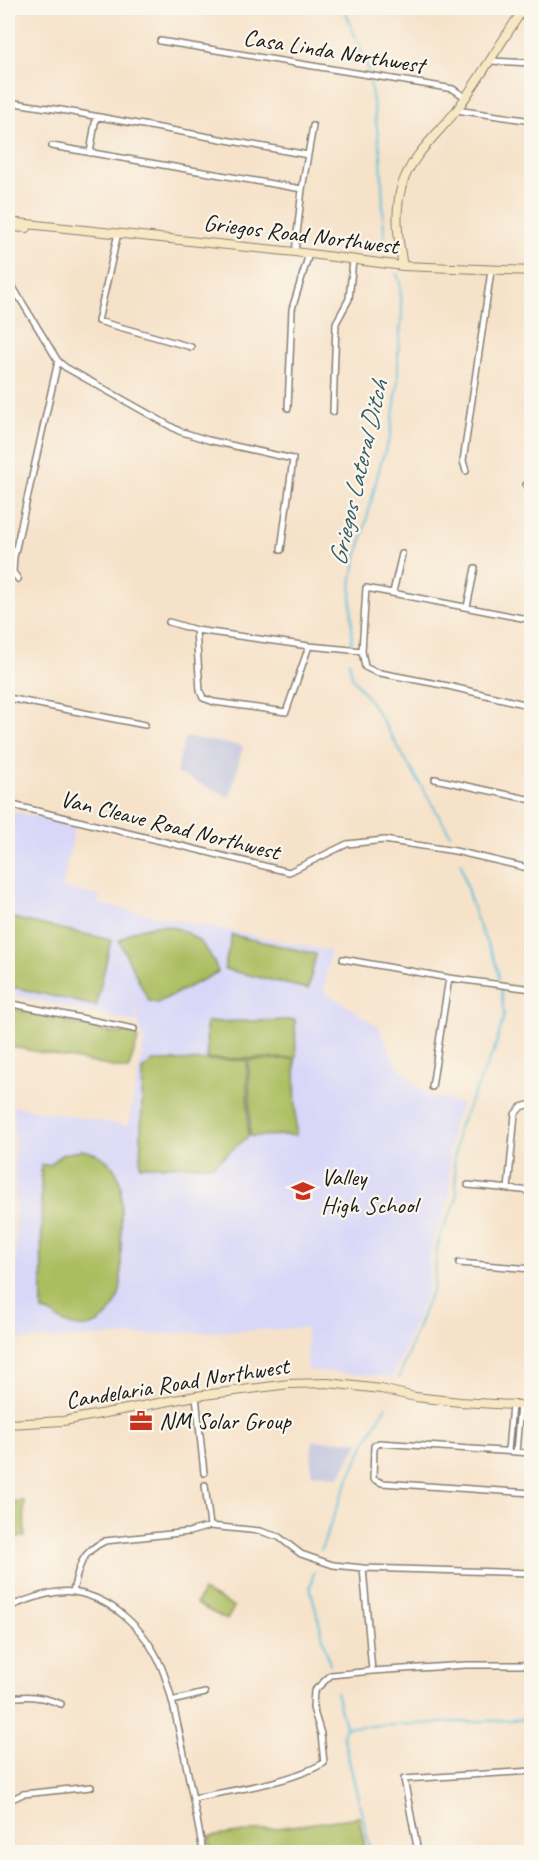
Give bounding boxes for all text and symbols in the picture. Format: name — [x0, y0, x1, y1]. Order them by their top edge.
street label: Casa Linda Northwest — [242, 22, 430, 81]
street label: Griegos Road Northwest — [202, 207, 402, 261]
water label: Griegos Lateral Ditch — [321, 375, 396, 569]
street label: Van Cleave Road Northwest — [57, 783, 285, 867]
place label: Valley High School — [321, 1162, 421, 1220]
school or university icon: Valley High School — [290, 1178, 316, 1204]
street label: Candelaria Road Northwest — [63, 1350, 293, 1415]
place label: NM Solar Group — [159, 1406, 292, 1436]
office icon: NM Solar Group — [128, 1408, 154, 1434]

